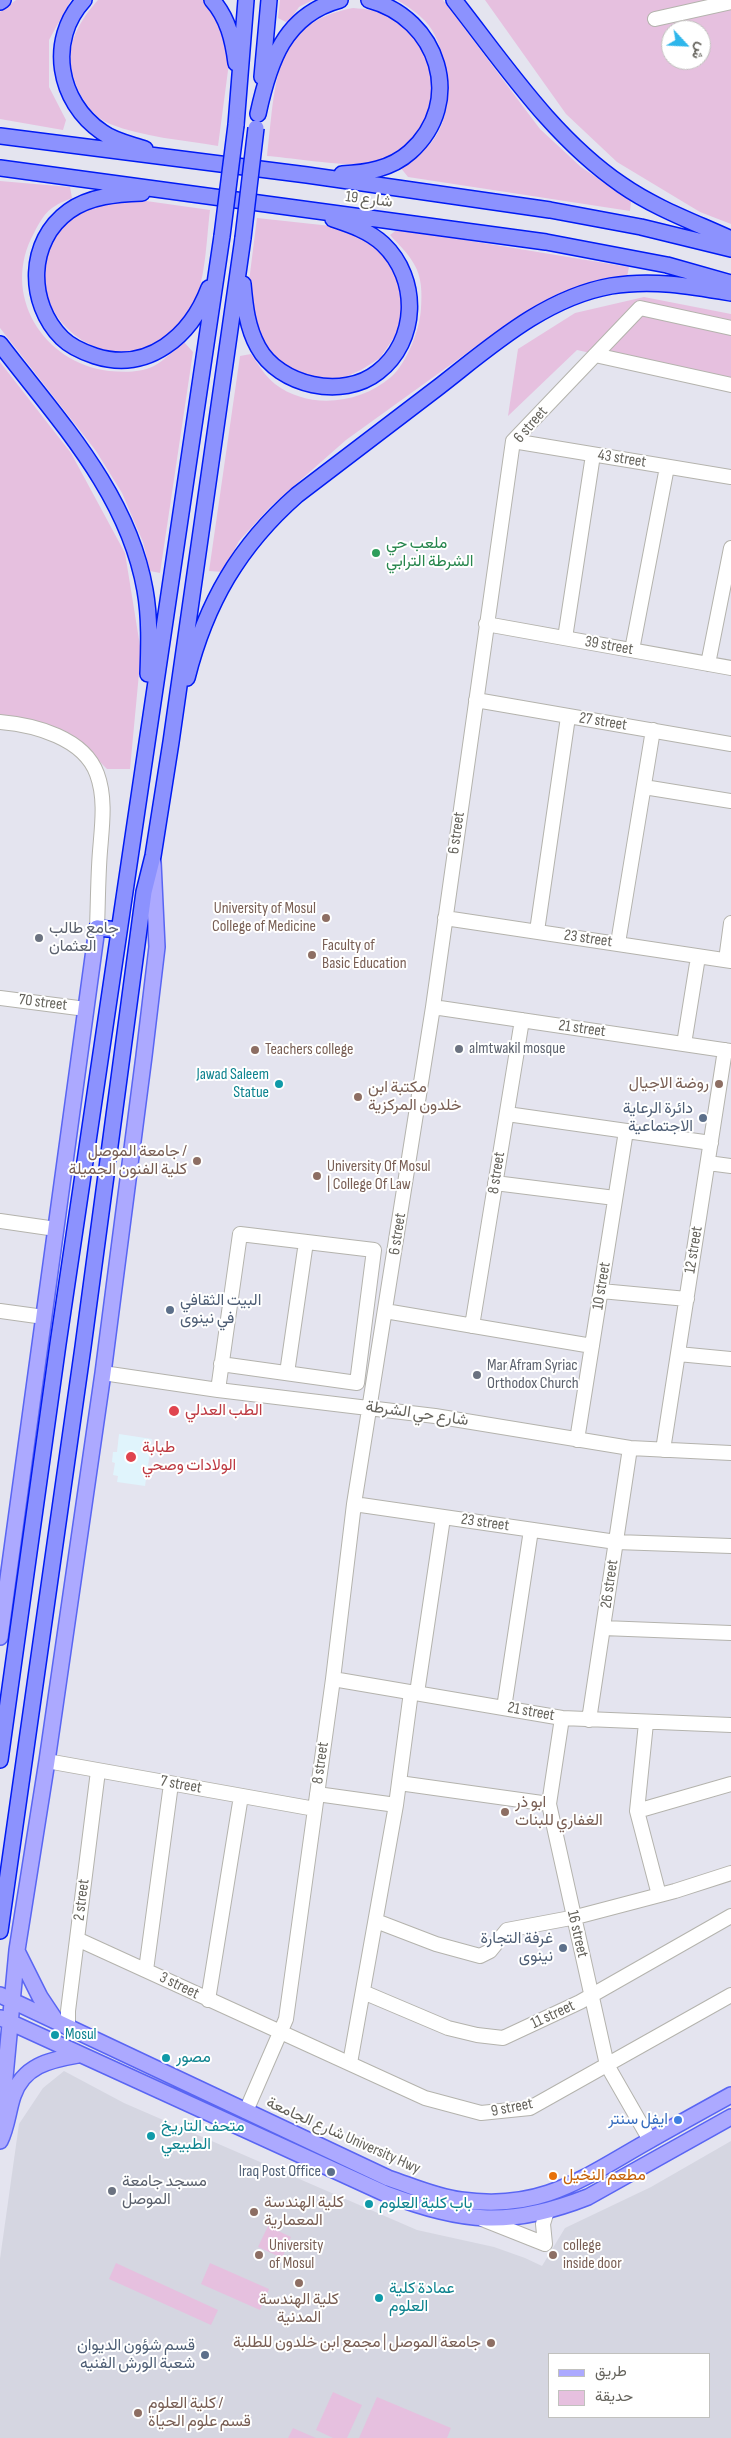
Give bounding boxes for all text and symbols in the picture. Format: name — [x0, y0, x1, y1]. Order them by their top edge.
north arrow — [661, 20, 711, 70]
text: ش — [688, 40, 710, 62]
street label: شارع 19 — [344, 188, 394, 212]
street label: 6 street — [510, 403, 552, 447]
street label: 43 street — [596, 446, 648, 472]
place label: ملعب حي الشرطة الترابي — [386, 534, 473, 572]
marker: ملعب حي الشرطة الترابي — [370, 547, 382, 559]
street label: 39 street — [583, 632, 635, 660]
street label: 27 street — [578, 709, 628, 735]
street label: 6 street — [445, 811, 469, 855]
place label: University of Mosul College of Medicine — [212, 899, 316, 937]
marker: University of Mosul College of Medicine — [320, 912, 332, 924]
place label: جامع طالب العثمان — [49, 919, 119, 957]
street label: 23 street — [563, 926, 613, 952]
marker: جامع طالب العثمان — [33, 932, 45, 944]
place label: Faculty of Basic Education — [322, 936, 407, 974]
marker: Faculty of Basic Education — [306, 949, 318, 961]
street label: 70 street — [18, 991, 68, 1015]
street label: 21 street — [557, 1016, 607, 1042]
place label: almtwakil mosque — [469, 1039, 565, 1059]
place label: Teachers college — [265, 1040, 353, 1060]
marker: almtwakil mosque — [453, 1043, 465, 1055]
marker: Teachers college — [249, 1044, 261, 1056]
place label: Jawad Saleem Statue — [196, 1065, 269, 1103]
place label: روضة الاجيال — [629, 1074, 709, 1094]
marker: Jawad Saleem Statue — [273, 1078, 285, 1090]
place label: مكتبة ابن خلدون المركزية — [368, 1078, 462, 1116]
marker: روضة الاجيال — [713, 1078, 725, 1090]
marker: مكتبة ابن خلدون المركزية — [352, 1091, 364, 1103]
place label: دائرة الرعاية الاجتماعية — [623, 1099, 693, 1137]
marker: دائرة الرعاية الاجتماعية — [697, 1112, 709, 1124]
place label: جامعة الموصل / كلية الفنون الجميلة — [68, 1142, 187, 1180]
street label: 8 street — [484, 1151, 510, 1195]
marker: جامعة الموصل / كلية الفنون الجميلة — [191, 1155, 203, 1167]
place label: University Of Mosul | College Of Law — [327, 1157, 431, 1195]
marker: University Of Mosul | College Of Law — [311, 1170, 323, 1182]
street label: 6 street — [385, 1212, 411, 1256]
street label: 12 street — [681, 1225, 707, 1275]
street label: 10 street — [589, 1261, 615, 1311]
place label: البيت الثقافي في نينوى — [180, 1291, 261, 1329]
marker: البيت الثقافي في نينوى — [164, 1304, 176, 1316]
place label: Mar Afram Syriac Orthodox Church — [487, 1356, 579, 1394]
marker: Mar Afram Syriac Orthodox Church — [471, 1369, 483, 1381]
street label: شارع حي الشرطة — [364, 1397, 470, 1431]
place label: الطب العدلي — [185, 1401, 263, 1421]
marker: الطب العدلي — [167, 1404, 181, 1418]
place label: طبابة الولادات وصحي — [142, 1438, 236, 1476]
marker: طبابة الولادات وصحي — [124, 1450, 138, 1464]
street label: 23 street — [460, 1510, 510, 1536]
street label: 26 street — [597, 1559, 623, 1609]
street label: 21 street — [506, 1698, 556, 1726]
street label: 8 street — [309, 1741, 333, 1785]
street label: 7 street — [159, 1772, 203, 1798]
place label: ابو ذر الغفاري للبنات — [515, 1793, 603, 1831]
marker: ابو ذر الغفاري للبنات — [499, 1806, 511, 1818]
street label: 2 street — [70, 1878, 94, 1922]
street label: 16 street — [562, 1909, 592, 1959]
place label: غرفة التجارة نينوى — [481, 1929, 553, 1967]
marker: غرفة التجارة نينوى — [557, 1942, 569, 1954]
street label: 3 street — [156, 1968, 202, 2004]
street label: 11 street — [528, 1996, 578, 2034]
place label: Mosul — [65, 2025, 97, 2045]
marker: Mosul — [49, 2029, 61, 2041]
place label: مصور — [176, 2048, 211, 2068]
marker: مصور — [160, 2052, 172, 2064]
street label: شارع الجامعة University Hwy — [263, 2093, 423, 2179]
street label: 9 street — [489, 2095, 535, 2121]
place label: ايفل سنتر — [608, 2110, 668, 2130]
marker: ايفل سنتر — [672, 2114, 684, 2126]
place label: متحف التاريخ الطبيعي — [161, 2117, 245, 2155]
marker: متحف التاريخ الطبيعي — [145, 2130, 157, 2142]
place label: Iraq Post Office — [239, 2162, 321, 2182]
marker: Iraq Post Office — [325, 2166, 337, 2178]
place label: مطعم النخيل — [563, 2166, 646, 2186]
marker: مطعم النخيل — [547, 2170, 559, 2182]
place label: مسجد جامعة الموصل — [122, 2172, 207, 2210]
marker: مسجد جامعة الموصل — [106, 2185, 118, 2197]
place label: كلية الهندسة المعمارية — [264, 2193, 344, 2231]
place label: باب كلية العلوم — [379, 2194, 472, 2214]
marker: باب كلية العلوم — [363, 2198, 375, 2210]
marker: كلية الهندسة المعمارية — [248, 2206, 260, 2218]
place label: University of Mosul — [269, 2236, 323, 2274]
place label: college inside door — [563, 2236, 622, 2274]
marker: University of Mosul — [253, 2249, 265, 2261]
marker: college inside door — [547, 2249, 559, 2261]
marker: كلية الهندسة المدنية — [293, 2277, 305, 2289]
place label: عمادة كلية العلوم — [389, 2279, 455, 2317]
place label: كلية الهندسة المدنية — [259, 2290, 339, 2328]
marker: عمادة كلية العلوم — [373, 2292, 385, 2304]
place label: جامعة الموصل | مجمع ابن خلدون للطلبة — [233, 2333, 481, 2353]
place label: قسم شؤون الديوان شعبة الورش الفنيه — [77, 2336, 195, 2374]
marker: جامعة الموصل | مجمع ابن خلدون للطلبة — [485, 2337, 497, 2349]
marker: قسم شؤون الديوان شعبة الورش الفنيه — [199, 2349, 211, 2361]
legend — [548, 2353, 711, 2418]
text: طريق — [595, 2362, 627, 2381]
text: حديقة — [595, 2387, 633, 2406]
place label: كلية العلوم / قسم علوم الحياة — [148, 2394, 251, 2432]
marker: كلية العلوم / قسم علوم الحياة — [132, 2407, 144, 2419]

